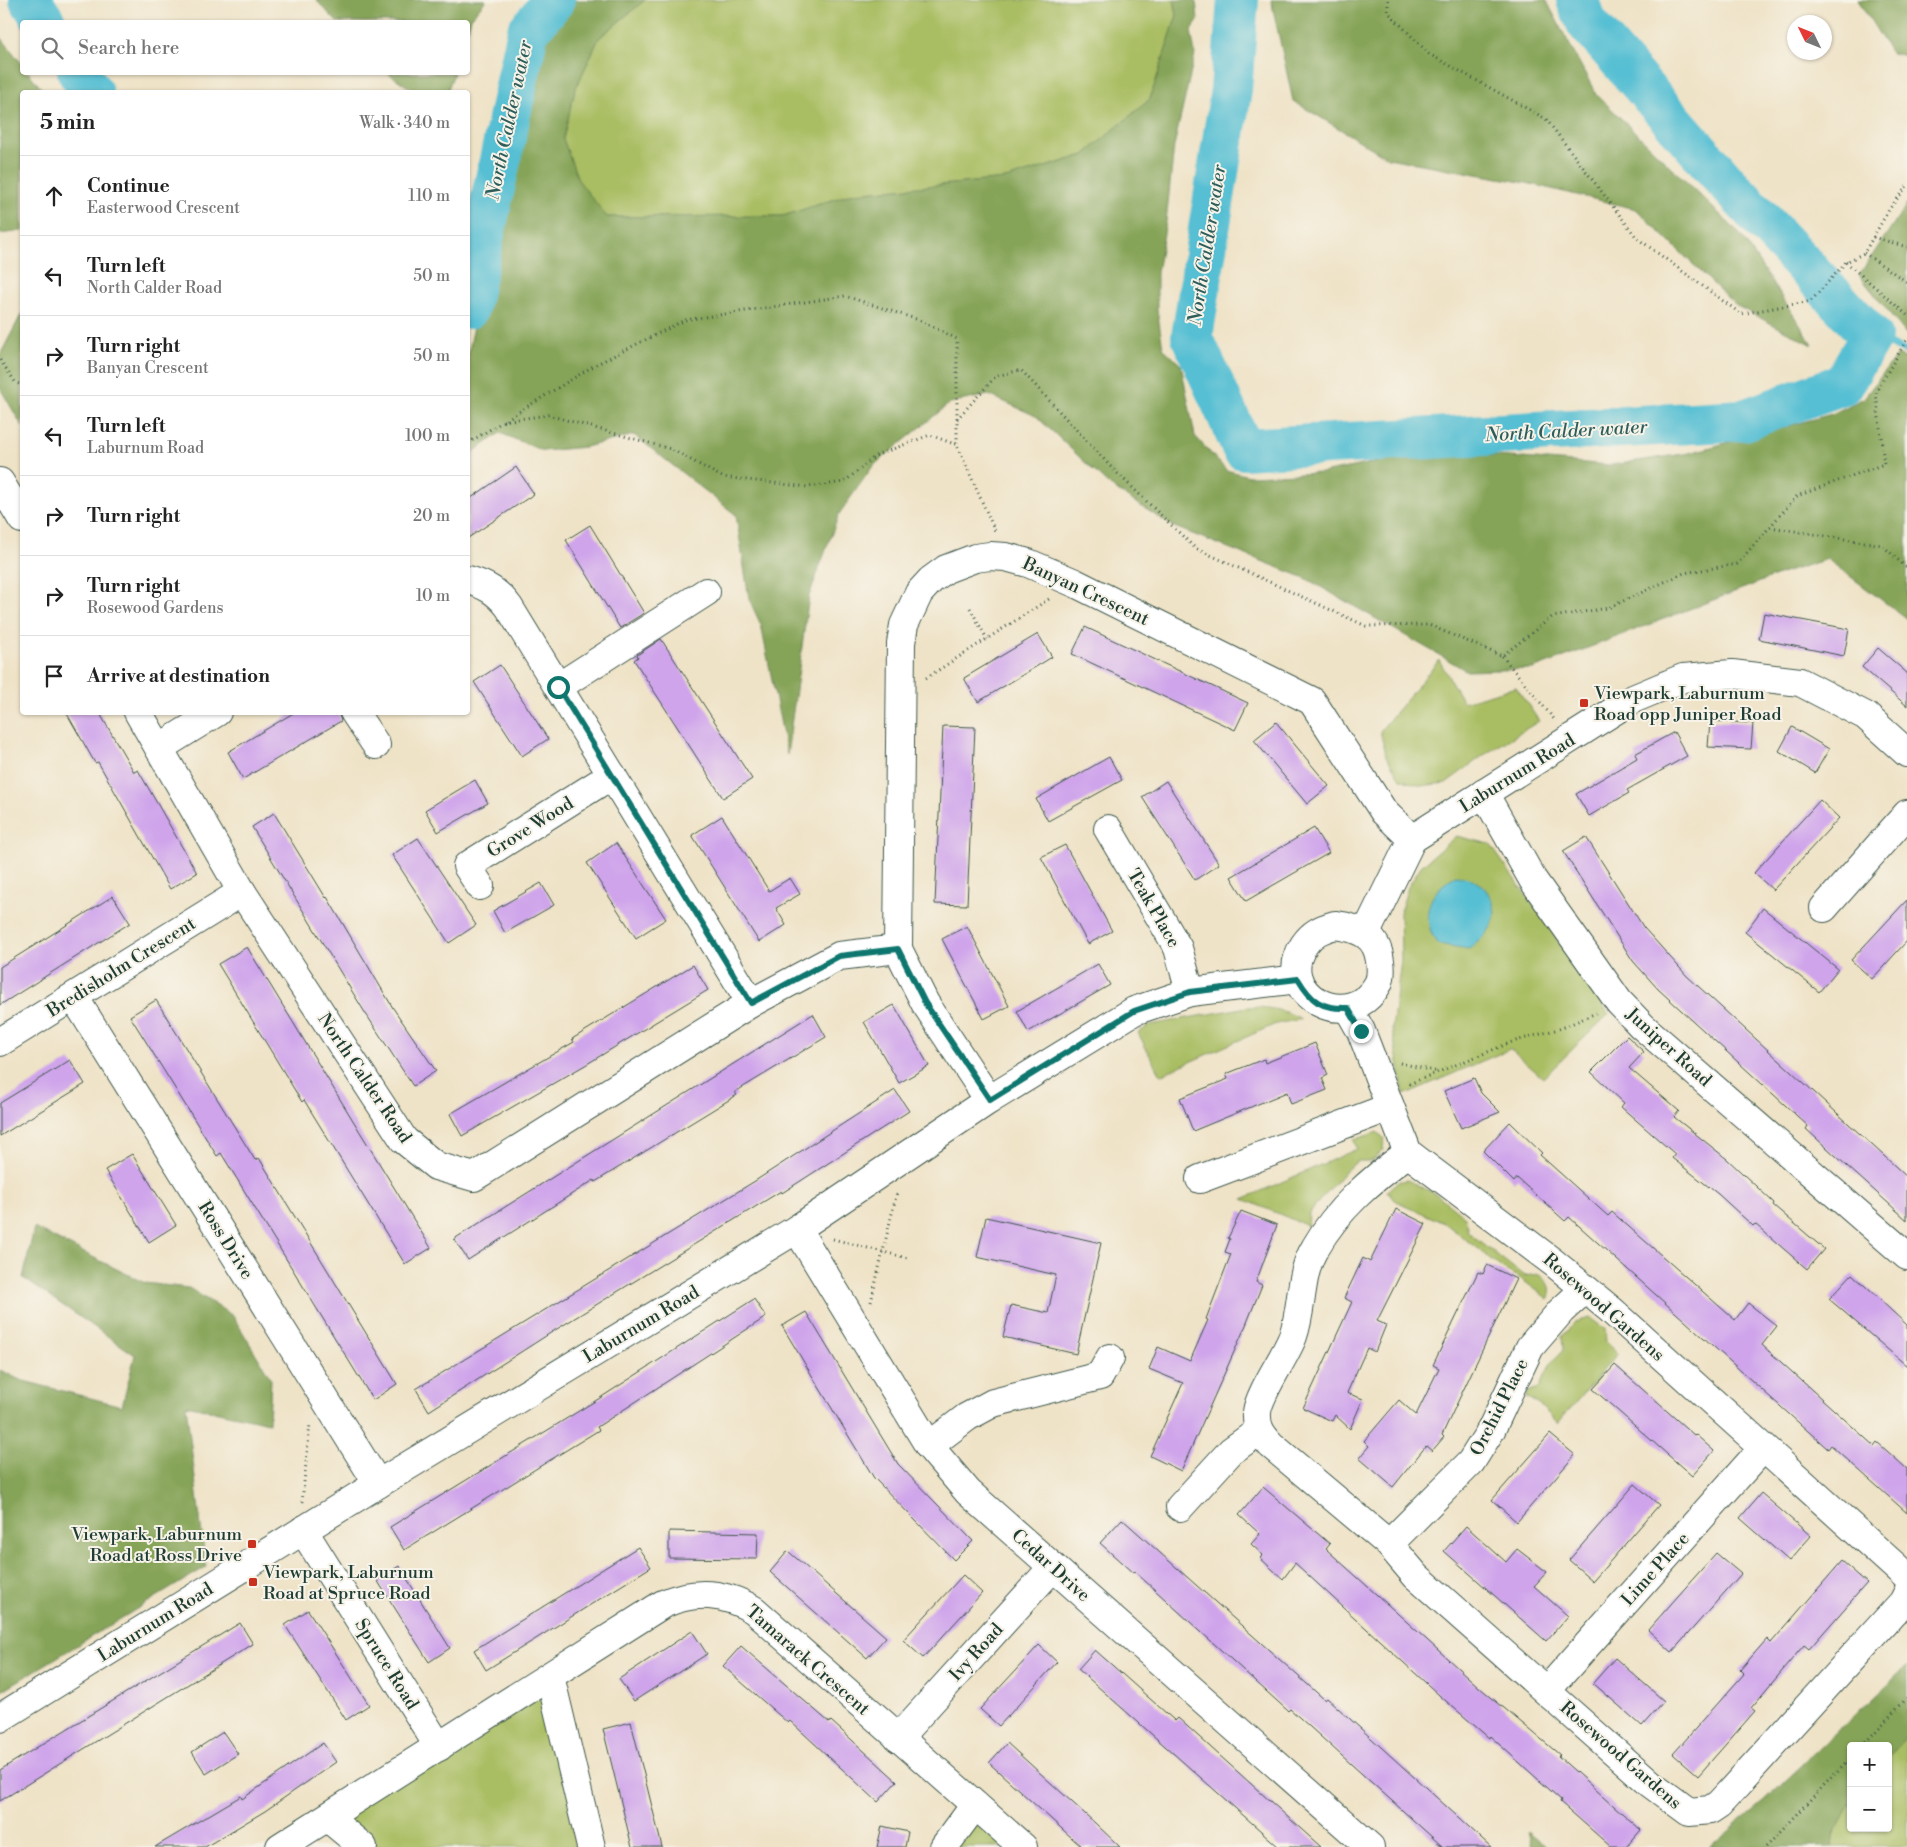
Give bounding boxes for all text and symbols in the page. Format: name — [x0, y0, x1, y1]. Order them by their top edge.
north arrow — [1787, 15, 1832, 60]
search box — [20, 20, 470, 75]
icon: search — [38, 34, 66, 62]
text: Search here — [78, 36, 179, 60]
water label: North Calder water — [480, 37, 538, 203]
text: 5 min — [40, 110, 95, 136]
text: Walk · 340 m — [360, 113, 450, 133]
water label: North Calder water — [1182, 162, 1232, 328]
text: Continue — [87, 174, 170, 198]
icon: ahead — [40, 182, 68, 210]
text: 110 m — [408, 186, 450, 206]
text: Easterwood Crescent — [87, 198, 240, 218]
text: Turn left — [87, 254, 166, 278]
icon: left — [40, 262, 68, 290]
text: 50 m — [413, 266, 450, 286]
text: North Calder Road — [87, 278, 222, 298]
text: Turn right — [87, 334, 180, 358]
icon: right — [40, 342, 68, 370]
text: 50 m — [413, 346, 450, 366]
text: Banyan Crescent — [87, 358, 209, 378]
text: Turn left — [87, 414, 166, 438]
water label: North Calder water — [1483, 415, 1649, 447]
icon: left — [40, 422, 68, 450]
text: 100 m — [405, 426, 450, 446]
text: Laburnum Road — [87, 438, 204, 458]
icon: right — [40, 502, 68, 530]
text: Turn right — [87, 504, 180, 528]
text: 20 m — [413, 506, 450, 526]
street label: Banyan Crescent — [1018, 552, 1153, 631]
text: Turn right — [87, 574, 180, 598]
icon: right — [40, 582, 68, 610]
text: 10 m — [416, 586, 450, 606]
text: Rosewood Gardens — [87, 598, 224, 618]
icon: arrive — [40, 662, 68, 690]
text: Arrive at destination — [87, 664, 270, 688]
route start — [547, 676, 570, 699]
place label: Viewpark, Laburnum Road opp Juniper Road — [1593, 682, 1782, 726]
marker: Viewpark, Laburnum Road opp Juniper Road — [1578, 697, 1590, 709]
street label: Laburnum Road — [1455, 728, 1580, 818]
street label: Grove Wood — [483, 791, 578, 863]
street label: Teak Place — [1122, 865, 1185, 952]
street label: Bredisholm Crescent — [42, 912, 201, 1023]
street label: Juniper Road — [1620, 1002, 1717, 1092]
street label: North Calder Road — [313, 1009, 417, 1148]
route end — [1350, 1020, 1373, 1043]
street label: Ross Drive — [193, 1197, 259, 1284]
street label: Rosewood Gardens — [1538, 1248, 1669, 1367]
street label: Laburnum Road — [579, 1280, 704, 1368]
street label: Orchid Place — [1465, 1355, 1534, 1460]
place label: Viewpark, Laburnum Road at Ross Drive — [70, 1523, 242, 1567]
street label: Cedar Drive — [1007, 1524, 1095, 1607]
street label: Lime Place — [1616, 1528, 1694, 1611]
marker: Viewpark, Laburnum Road at Ross Drive — [246, 1538, 258, 1550]
place label: Viewpark, Laburnum Road at Spruce Road — [262, 1561, 434, 1605]
marker: Viewpark, Laburnum Road at Spruce Road — [247, 1576, 259, 1588]
street label: Laburnum Road — [93, 1577, 218, 1667]
street label: Tamarack Crescent — [741, 1600, 875, 1721]
street label: Spruce Road — [350, 1615, 424, 1715]
street label: Ivy Road — [944, 1618, 1009, 1686]
street label: Rosewood Gardens — [1555, 1696, 1686, 1815]
map controls — [1847, 1742, 1892, 1832]
button: + — [1847, 1742, 1892, 1787]
button: − — [1847, 1787, 1892, 1832]

